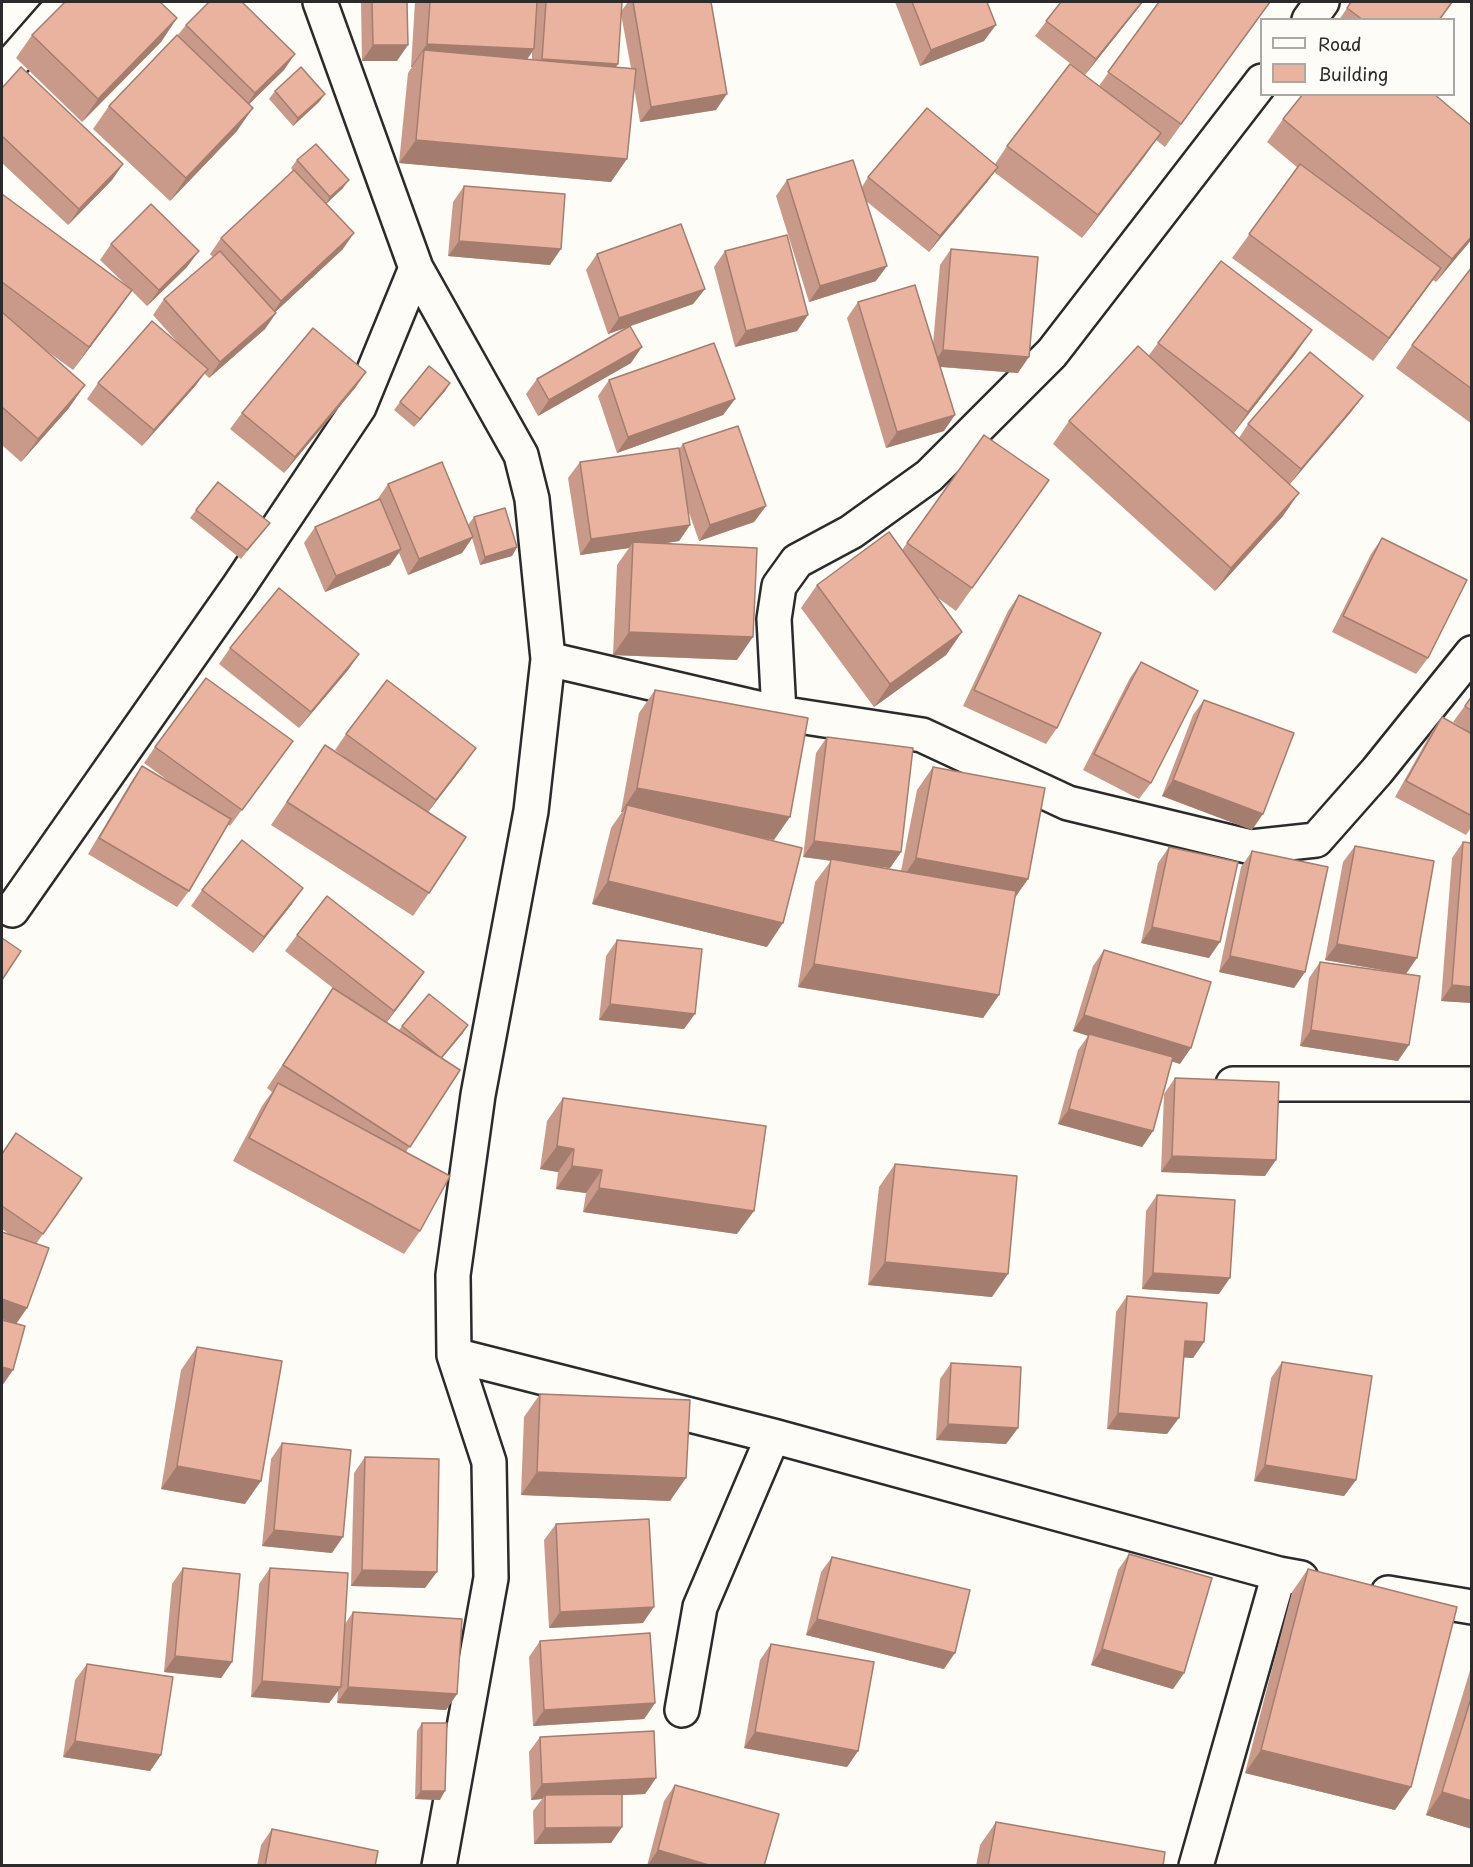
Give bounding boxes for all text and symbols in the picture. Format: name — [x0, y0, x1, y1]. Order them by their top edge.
legend — [1260, 18, 1455, 96]
text: Road — [1318, 30, 1362, 57]
text: Building — [1318, 60, 1388, 87]

